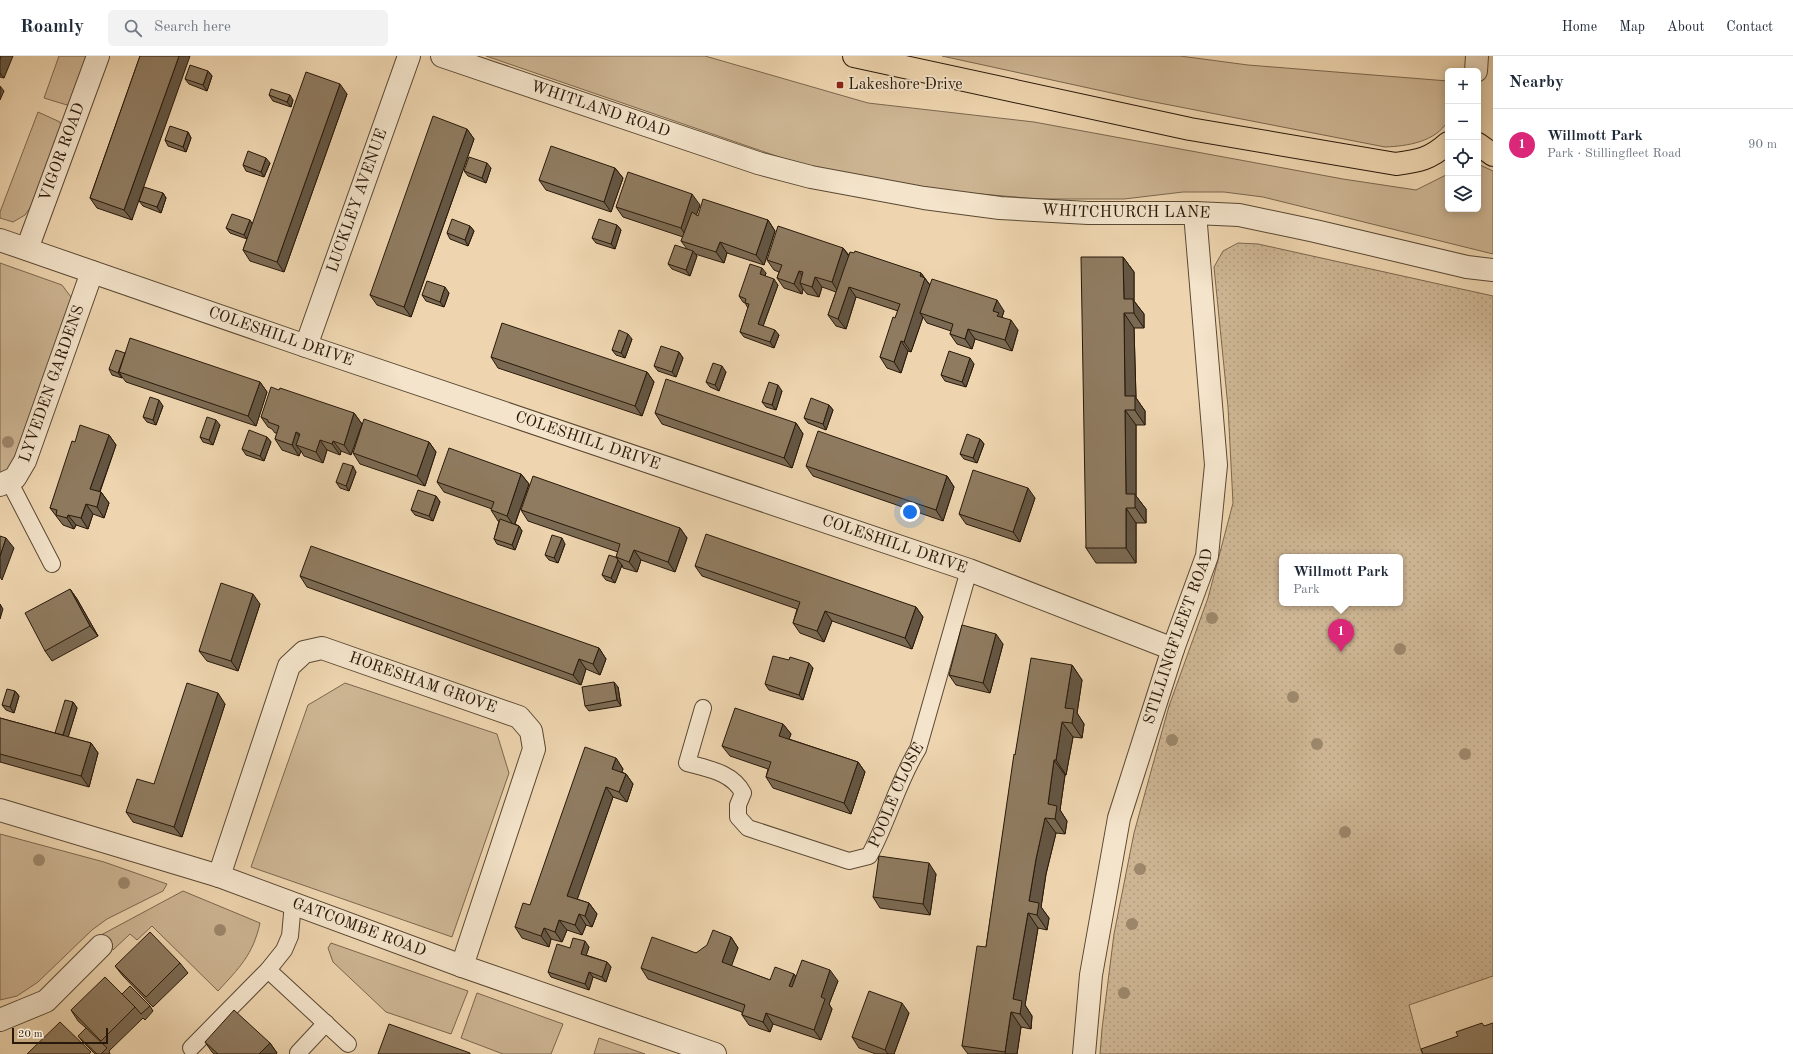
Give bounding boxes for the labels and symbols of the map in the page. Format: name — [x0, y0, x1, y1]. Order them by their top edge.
place label: Lakeshore Drive — [848, 77, 963, 93]
street label: WHITLAND ROAD — [528, 79, 672, 141]
marker: Lakeshore Drive — [835, 80, 845, 90]
street label: VIGOR ROAD — [37, 101, 88, 204]
street label: LUCKLEY AVENUE — [325, 127, 390, 275]
street label: WHITCHURCH LANE — [1041, 202, 1211, 222]
street label: LYVEDEN GARDENS — [17, 303, 88, 465]
street label: COLESHILL DRIVE — [206, 305, 355, 369]
street label: COLESHILL DRIVE — [513, 409, 662, 473]
your location — [900, 502, 920, 522]
street label: COLESHILL DRIVE — [820, 513, 969, 577]
street label: STILLINGFLEET ROAD — [1141, 548, 1216, 727]
pin: 1 — [1328, 619, 1354, 652]
street label: HORESHAM GROVE — [347, 650, 499, 716]
street label: POOLE CLOSE — [866, 740, 928, 851]
street label: GATCOMBE ROAD — [290, 896, 428, 960]
scale bar — [12, 1026, 108, 1045]

